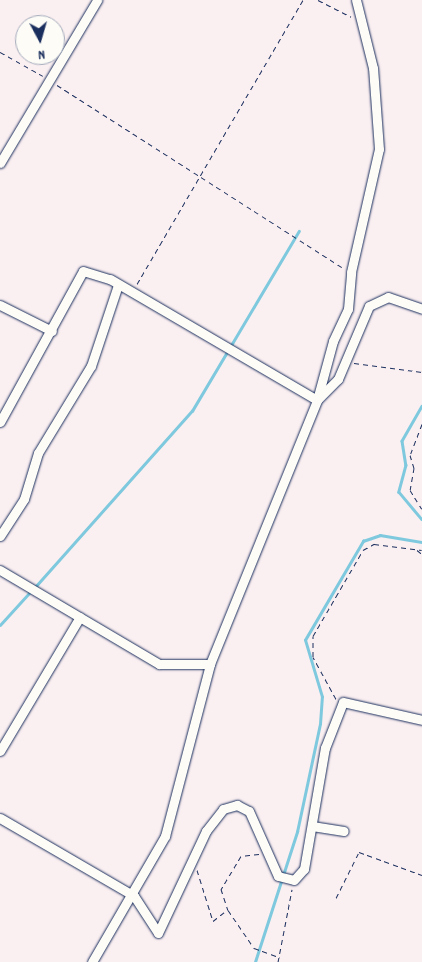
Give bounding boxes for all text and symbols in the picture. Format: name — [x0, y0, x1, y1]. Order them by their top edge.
north arrow — [15, 15, 65, 65]
text: N — [37, 44, 46, 64]

